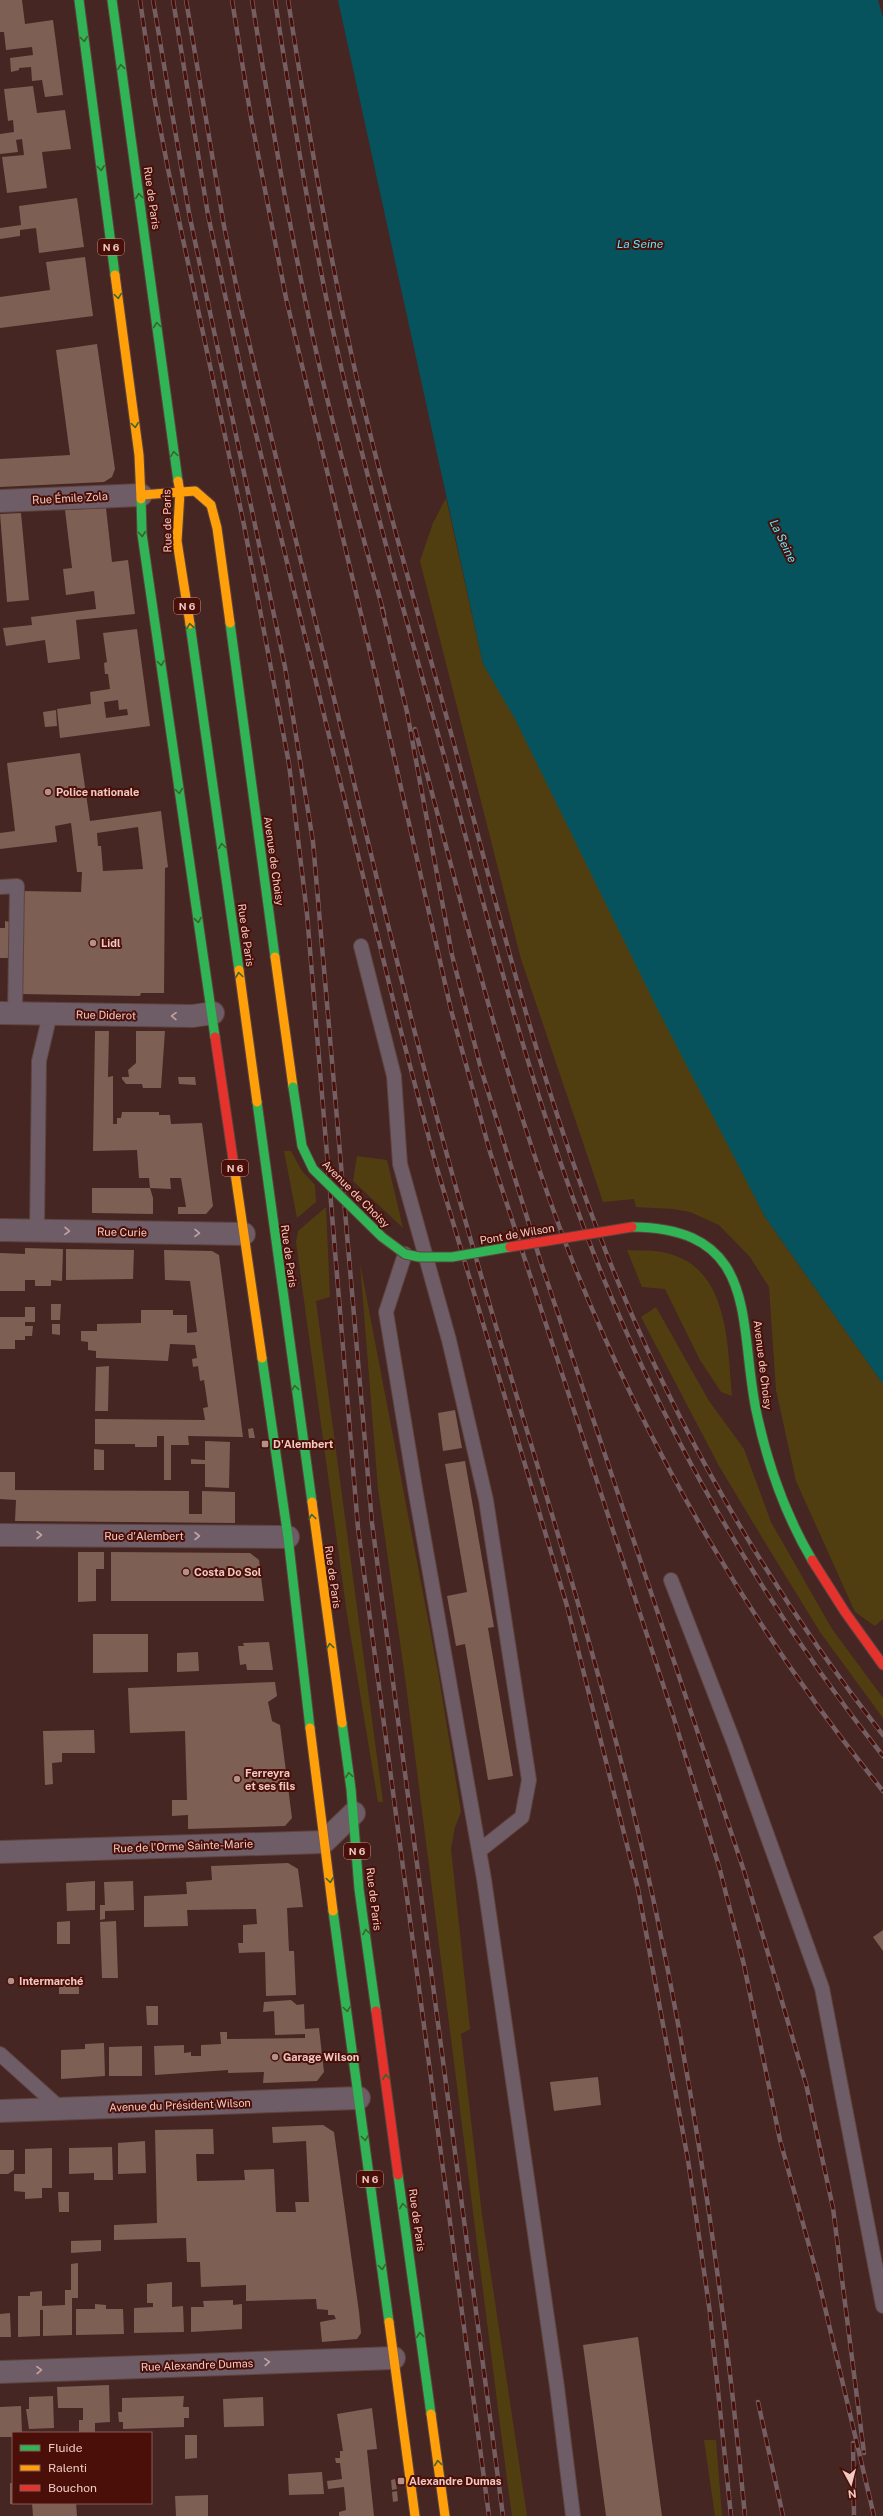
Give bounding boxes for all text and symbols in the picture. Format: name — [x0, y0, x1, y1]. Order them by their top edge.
one-way arrow — [79, 36, 88, 42]
one-way arrow — [117, 64, 126, 70]
one-way arrow — [96, 165, 105, 171]
street label: Rue de Paris — [142, 166, 162, 231]
one-way arrow — [135, 193, 144, 199]
water label: La Seine — [617, 237, 664, 251]
road number: N 6 — [98, 239, 124, 255]
one-way arrow — [113, 293, 122, 300]
one-way arrow — [153, 322, 162, 328]
one-way arrow — [130, 422, 139, 428]
one-way arrow — [170, 451, 179, 457]
street label: Rue Émile Zola — [32, 489, 108, 506]
street label: Rue de Paris — [160, 489, 174, 553]
water label: La Seine — [767, 517, 800, 565]
one-way arrow — [138, 531, 147, 537]
road number: N 6 — [174, 598, 200, 614]
one-way arrow — [186, 623, 195, 629]
one-way arrow — [156, 660, 165, 666]
place label: Police nationale — [56, 786, 139, 798]
marker: Police nationale — [43, 787, 53, 797]
one-way arrow — [174, 788, 183, 794]
street label: Avenue de Choisy — [262, 816, 286, 906]
one-way arrow — [218, 843, 227, 849]
street label: Rue de Paris — [236, 903, 256, 968]
one-way arrow — [193, 917, 202, 923]
place label: Lidl — [101, 937, 121, 949]
marker: Lidl — [88, 938, 98, 948]
one-way arrow — [235, 972, 244, 978]
street label: Rue Diderot — [76, 1008, 136, 1022]
one-way arrow — [171, 1011, 177, 1020]
street label: Avenue de Choisy — [320, 1158, 392, 1230]
road number: N 6 — [222, 1160, 248, 1176]
street label: Pont de Wilson — [479, 1222, 555, 1246]
street label: Rue de Paris — [279, 1224, 299, 1289]
street label: Rue Curie — [97, 1226, 147, 1238]
one-way arrow — [64, 1227, 70, 1235]
one-way arrow — [194, 1229, 200, 1237]
street label: Avenue de Choisy — [752, 1320, 774, 1410]
one-way arrow — [290, 1385, 299, 1392]
place label: D'Alembert — [273, 1438, 334, 1450]
marker: D'Alembert — [260, 1439, 270, 1449]
one-way arrow — [308, 1514, 317, 1520]
street label: Rue d'Alembert — [104, 1530, 184, 1542]
one-way arrow — [36, 1531, 42, 1539]
one-way arrow — [194, 1532, 200, 1540]
street label: Rue de Paris — [323, 1545, 343, 1610]
place label: Costa Do Sol — [194, 1566, 262, 1578]
marker: Costa Do Sol — [181, 1567, 191, 1577]
one-way arrow — [326, 1643, 335, 1649]
place label: Ferreyra et ses fils — [245, 1767, 295, 1792]
one-way arrow — [345, 1772, 354, 1778]
marker: Ferreyra et ses fils — [232, 1774, 242, 1784]
street label: Rue de l'Orme Sainte-Marie — [113, 1838, 253, 1854]
road number: N 6 — [344, 1843, 370, 1859]
street label: Rue de Paris — [364, 1867, 384, 1932]
one-way arrow — [325, 1877, 334, 1883]
one-way arrow — [362, 1928, 371, 1935]
place label: Intermarché — [19, 1975, 83, 1987]
marker: Intermarché — [6, 1976, 16, 1986]
one-way arrow — [342, 2006, 351, 2012]
place label: Garage Wilson — [283, 2051, 359, 2063]
marker: Garage Wilson — [270, 2052, 280, 2062]
one-way arrow — [382, 2074, 391, 2080]
street label: Avenue du Président Wilson — [109, 2097, 251, 2113]
one-way arrow — [360, 2135, 369, 2141]
road number: N 6 — [357, 2171, 383, 2187]
street label: Rue de Paris — [407, 2188, 427, 2253]
one-way arrow — [399, 2203, 408, 2209]
one-way arrow — [377, 2264, 386, 2270]
one-way arrow — [416, 2332, 425, 2338]
street label: Rue Alexandre Dumas — [141, 2357, 254, 2373]
one-way arrow — [264, 2358, 270, 2367]
one-way arrow — [36, 2366, 42, 2374]
legend — [12, 2432, 152, 2504]
text: Fluide — [48, 2441, 83, 2455]
one-way arrow — [434, 2460, 443, 2467]
text: Ralenti — [48, 2461, 87, 2475]
north arrow — [831, 2464, 871, 2504]
place label: Alexandre Dumas — [409, 2475, 502, 2487]
marker: Alexandre Dumas — [396, 2476, 406, 2486]
text: Bouchon — [48, 2481, 97, 2495]
text: N — [847, 2487, 857, 2500]

